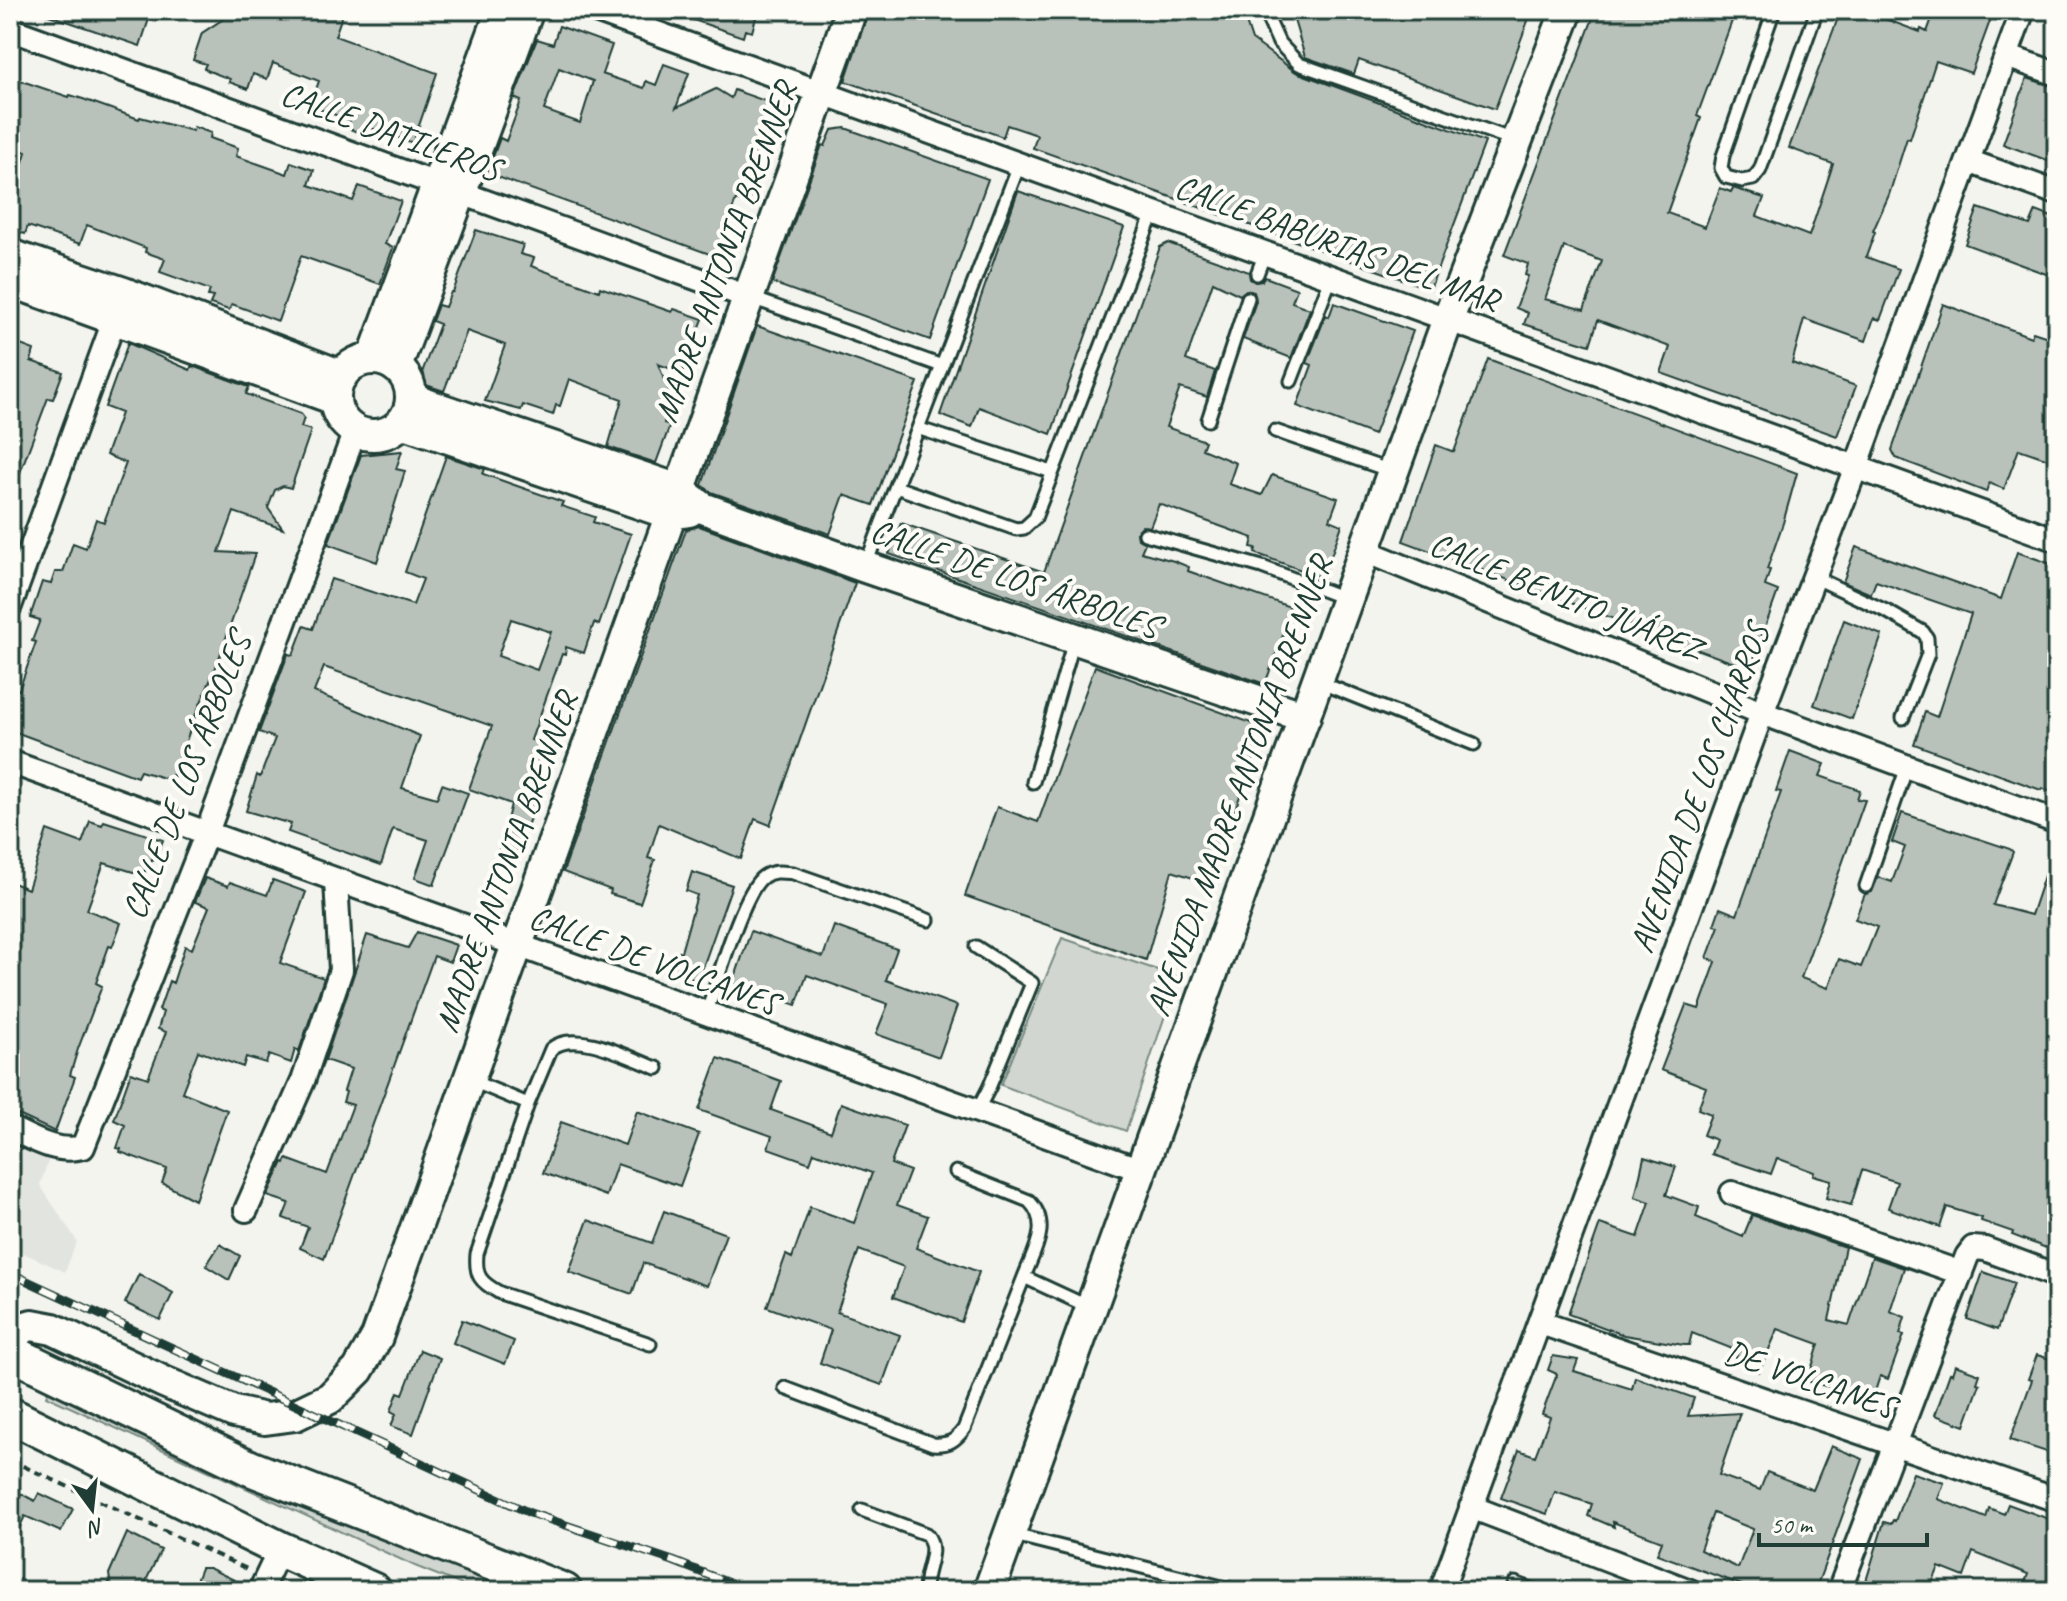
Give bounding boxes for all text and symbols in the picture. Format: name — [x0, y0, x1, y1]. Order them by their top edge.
street label: CALLE DATILEROS — [275, 71, 511, 192]
street label: MADRE ANTONIA BRENNER — [644, 73, 808, 428]
street label: CALLE BABURIAS DEL MAR — [1169, 164, 1508, 323]
street label: CALLE DE LOS ÁRBOLES — [865, 509, 1171, 650]
street label: CALLE BENITO JUÁREZ — [1424, 522, 1712, 672]
street label: AVENIDA MADRE ANTONIA BRENNER — [1136, 548, 1343, 1022]
street label: AVENIDA DE LOS CHARROS — [1620, 614, 1780, 958]
street label: CALLE DE LOS ÁRBOLES — [112, 621, 262, 925]
street label: MADRE ANTONIA BRENNER — [425, 683, 589, 1038]
street label: CALLE DE VOLCANES — [523, 895, 789, 1027]
street label: DE VOLCANES — [1719, 1330, 1905, 1430]
north arrow — [52, 1469, 132, 1549]
scale bar — [1759, 1497, 1927, 1547]
text: 50 m — [1771, 1510, 1814, 1540]
text: N — [83, 1512, 107, 1544]

